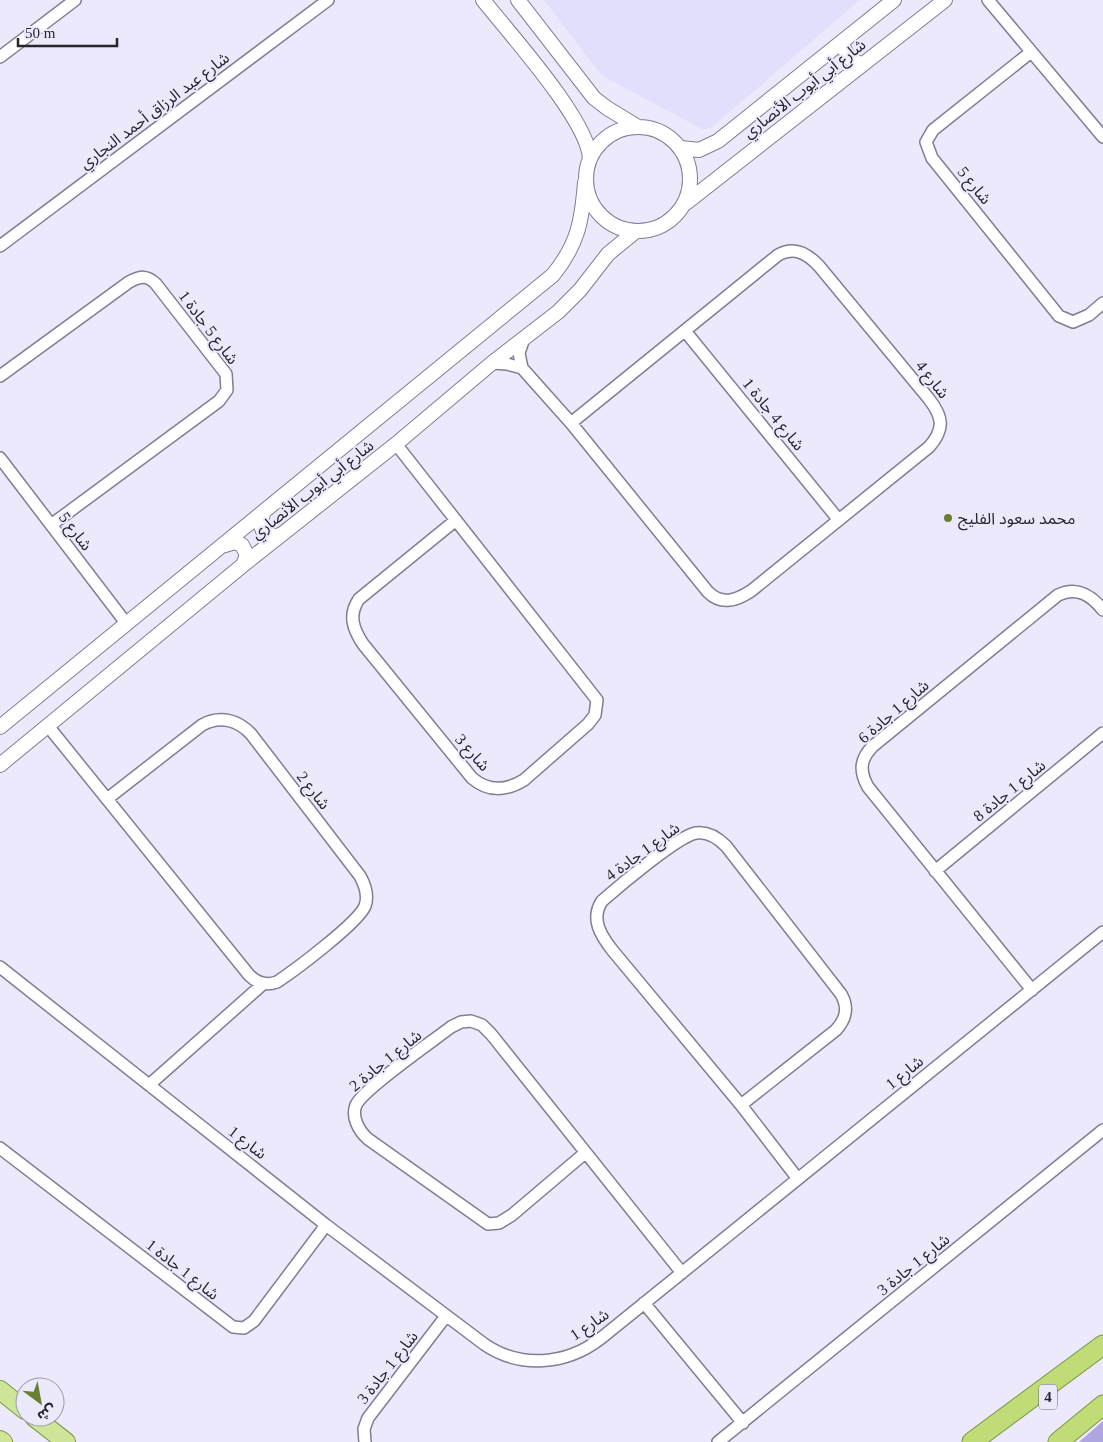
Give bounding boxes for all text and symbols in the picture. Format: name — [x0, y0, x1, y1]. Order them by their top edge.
scale bar — [18, 15, 116, 47]
text: 50 m — [25, 25, 56, 41]
street label: شارع أبي أيوب الأنصاري — [739, 35, 871, 145]
street label: شارع عبد الرزاق أحمد النجاري — [76, 48, 235, 175]
street label: شارع 5 — [951, 163, 995, 210]
street label: شارع 5 جادة 1 — [172, 287, 242, 370]
street label: شارع 4 — [909, 357, 953, 404]
street label: شارع 4 جادة 1 — [736, 375, 808, 456]
street label: شارع أبي أيوب الأنصاري — [247, 436, 379, 546]
street label: شارع 5 — [53, 509, 95, 556]
place label: محمد سعود الفليج — [958, 510, 1075, 531]
marker: محمد سعود الفليج — [942, 512, 954, 524]
street label: شارع 1 جادة 6 — [855, 676, 935, 749]
street label: شارع 3 — [449, 730, 493, 777]
street label: شارع 1 جادة 8 — [970, 756, 1051, 828]
street label: شارع 2 — [290, 768, 334, 815]
street label: شارع 1 جادة 4 — [602, 819, 685, 887]
street label: شارع 1 جادة 2 — [346, 1026, 427, 1098]
street label: شارع 1 — [882, 1052, 929, 1096]
street label: شارع 1 — [223, 1122, 270, 1166]
street label: شارع 1 جادة 3 — [874, 1230, 955, 1302]
street label: شارع 1 جادة 1 — [141, 1236, 222, 1306]
street label: شارع 1 — [567, 1305, 614, 1347]
street label: شارع 1 جادة 3 — [354, 1328, 424, 1409]
north arrow — [15, 1377, 65, 1427]
road number: 4 — [1039, 1384, 1057, 1410]
text: ش — [35, 1401, 59, 1424]

